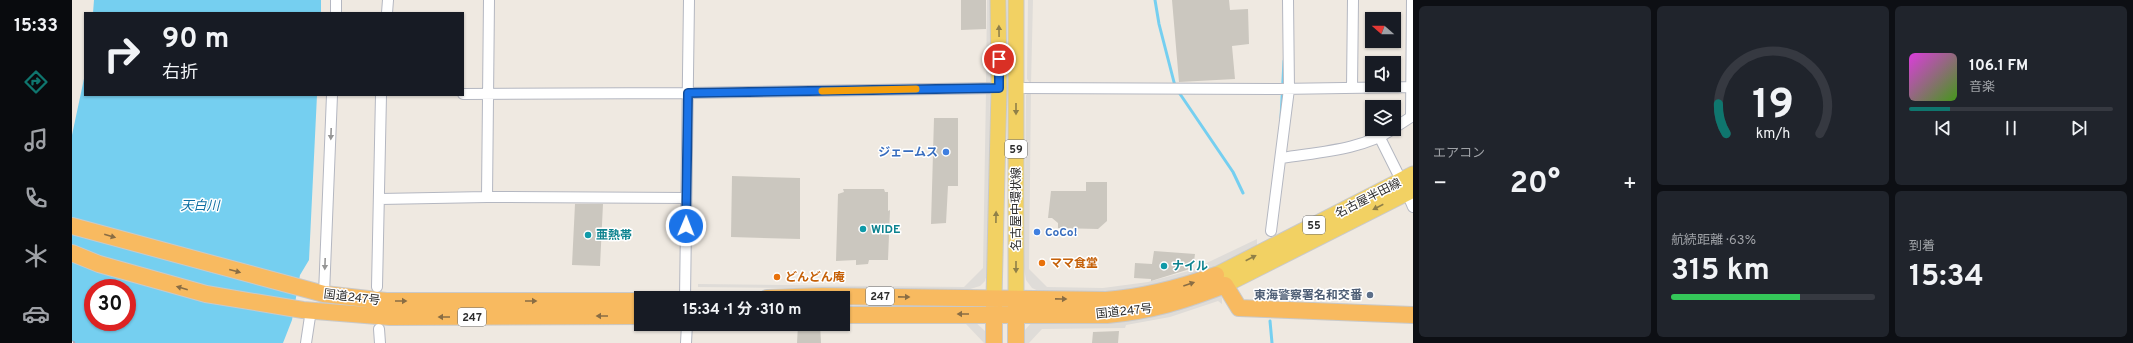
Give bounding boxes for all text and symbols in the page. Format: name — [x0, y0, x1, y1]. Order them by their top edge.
north arrow — [1365, 12, 1401, 48]
map controls — [1365, 12, 1401, 136]
text: 15:33 — [14, 15, 58, 38]
text: 90 m — [162, 22, 229, 58]
one-way arrow — [996, 24, 1002, 37]
icon: right — [96, 28, 148, 80]
pin — [982, 42, 1016, 76]
icon: arrive — [988, 48, 1010, 70]
button: sound — [1365, 56, 1401, 92]
text: 106.1 FM — [1969, 57, 2028, 76]
text: 右折 — [162, 62, 198, 85]
icon: directions — [22, 68, 50, 96]
text: 19 — [1752, 79, 1794, 132]
text: 音楽 — [1969, 80, 1995, 96]
button: layers — [1365, 100, 1401, 136]
one-way arrow — [1013, 103, 1019, 116]
icon: previous — [1932, 117, 1954, 139]
icon: pause — [2000, 117, 2022, 139]
icon: next — [2068, 117, 2090, 139]
text: km/h — [1756, 124, 1790, 142]
icon: music — [22, 126, 50, 154]
one-way arrow — [328, 128, 334, 141]
road number: 59 — [1005, 140, 1027, 158]
place label: ジェームス — [878, 145, 938, 161]
text: エアコン — [1433, 146, 1485, 162]
marker: ジェームス — [941, 147, 951, 157]
text: 20° — [1510, 166, 1560, 203]
street label: 名古屋中環状線 — [1009, 167, 1025, 251]
text: − — [1433, 171, 1447, 198]
text: + — [1623, 171, 1637, 198]
street label: 名古屋半田線 — [1333, 175, 1404, 222]
icon: phone — [22, 184, 50, 212]
water label: 天白川 — [180, 199, 221, 215]
one-way arrow — [1372, 204, 1384, 211]
position arrow — [665, 205, 707, 247]
one-way arrow — [993, 210, 999, 223]
road number: 55 — [1303, 216, 1325, 234]
place label: WIDE — [871, 222, 900, 238]
marker: WIDE — [858, 224, 868, 234]
place label: CoCo! — [1045, 225, 1077, 241]
marker: CoCo! — [1032, 227, 1042, 237]
place label: 亜熱帯 — [596, 228, 632, 244]
marker: 亜熱帯 — [583, 230, 593, 240]
text: 航続距離 · 63% — [1671, 233, 1756, 249]
one-way arrow — [103, 234, 116, 240]
text: 到着 — [1909, 239, 1935, 255]
icon: climate — [22, 242, 50, 270]
text: 315 km — [1671, 253, 1770, 290]
one-way arrow — [1245, 254, 1256, 261]
place label: ママ食堂 — [1050, 256, 1098, 272]
one-way arrow — [322, 258, 329, 270]
marker: ママ食堂 — [1037, 258, 1047, 268]
place label: ナイル — [1172, 259, 1208, 275]
text: 15:34 — [1909, 259, 1984, 296]
one-way arrow — [1013, 261, 1019, 274]
marker: ナイル — [1159, 261, 1169, 271]
one-way arrow — [229, 268, 241, 274]
place label: どんどん庵 — [785, 270, 845, 286]
marker: どんどん庵 — [772, 272, 782, 282]
speed limit sign: 30 — [84, 279, 136, 331]
one-way arrow — [1183, 281, 1195, 287]
one-way arrow — [176, 285, 188, 291]
street label: 国道247号 — [323, 287, 381, 309]
road number: 247 — [866, 287, 894, 305]
place label: 東海警察署名和交番 — [1254, 288, 1363, 304]
marker: 東海警察署名和交番 — [1365, 290, 1375, 300]
one-way arrow — [898, 294, 911, 300]
one-way arrow — [1055, 296, 1068, 302]
one-way arrow — [395, 298, 408, 304]
one-way arrow — [525, 298, 538, 304]
icon: car — [22, 300, 50, 328]
text: 15:34 · 1 分 · 310 m — [683, 301, 801, 320]
street label: 国道247号 — [1095, 301, 1153, 323]
road number: 247 — [458, 308, 486, 326]
one-way arrow — [956, 311, 969, 317]
one-way arrow — [595, 313, 608, 319]
one-way arrow — [437, 314, 450, 320]

